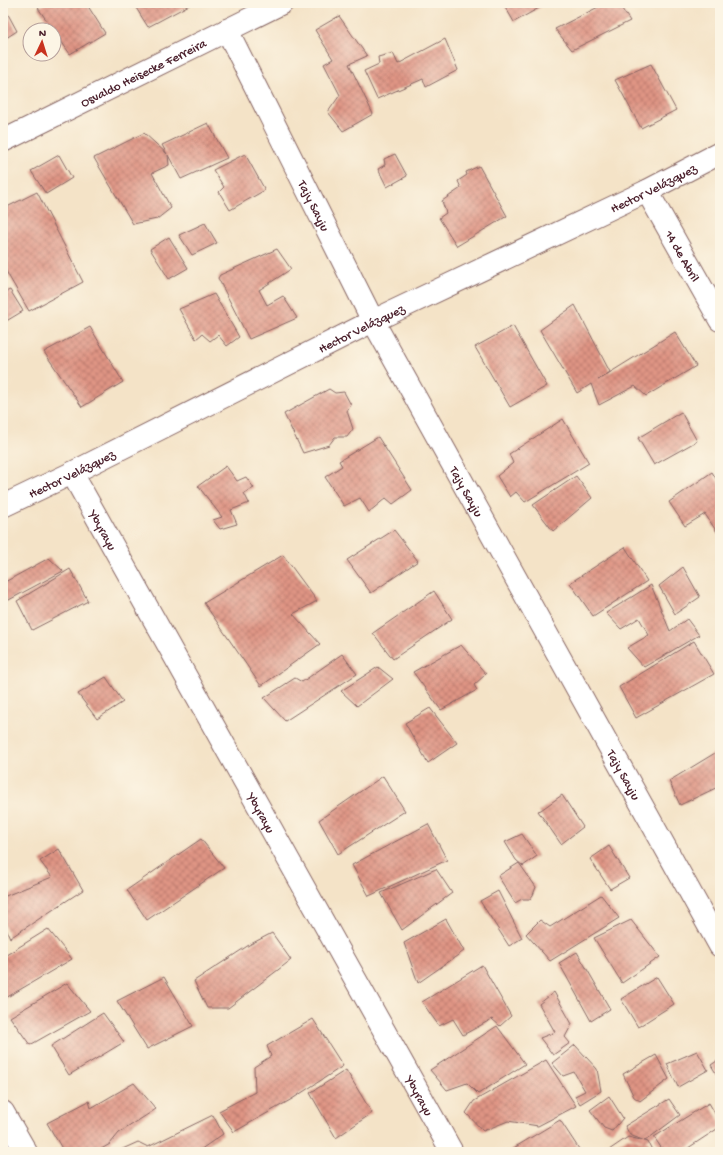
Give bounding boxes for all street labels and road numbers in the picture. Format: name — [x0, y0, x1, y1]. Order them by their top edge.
street label: Osvaldo Heisecke Ferreira — [79, 36, 210, 111]
street label: Hector Velázquez — [609, 161, 701, 217]
street label: Tajy Sayju — [293, 177, 332, 234]
street label: 14 de Abril — [660, 227, 702, 285]
street label: Hector Velázquez — [316, 302, 409, 357]
street label: Hector Velázquez — [27, 447, 119, 503]
street label: Tajy Sayju — [445, 464, 485, 520]
street label: Ybyrayu — [84, 507, 119, 554]
street label: Tajy Sayju — [602, 747, 642, 803]
street label: Ybyrayu — [242, 790, 277, 836]
street label: Ybyrayu — [400, 1073, 435, 1119]

